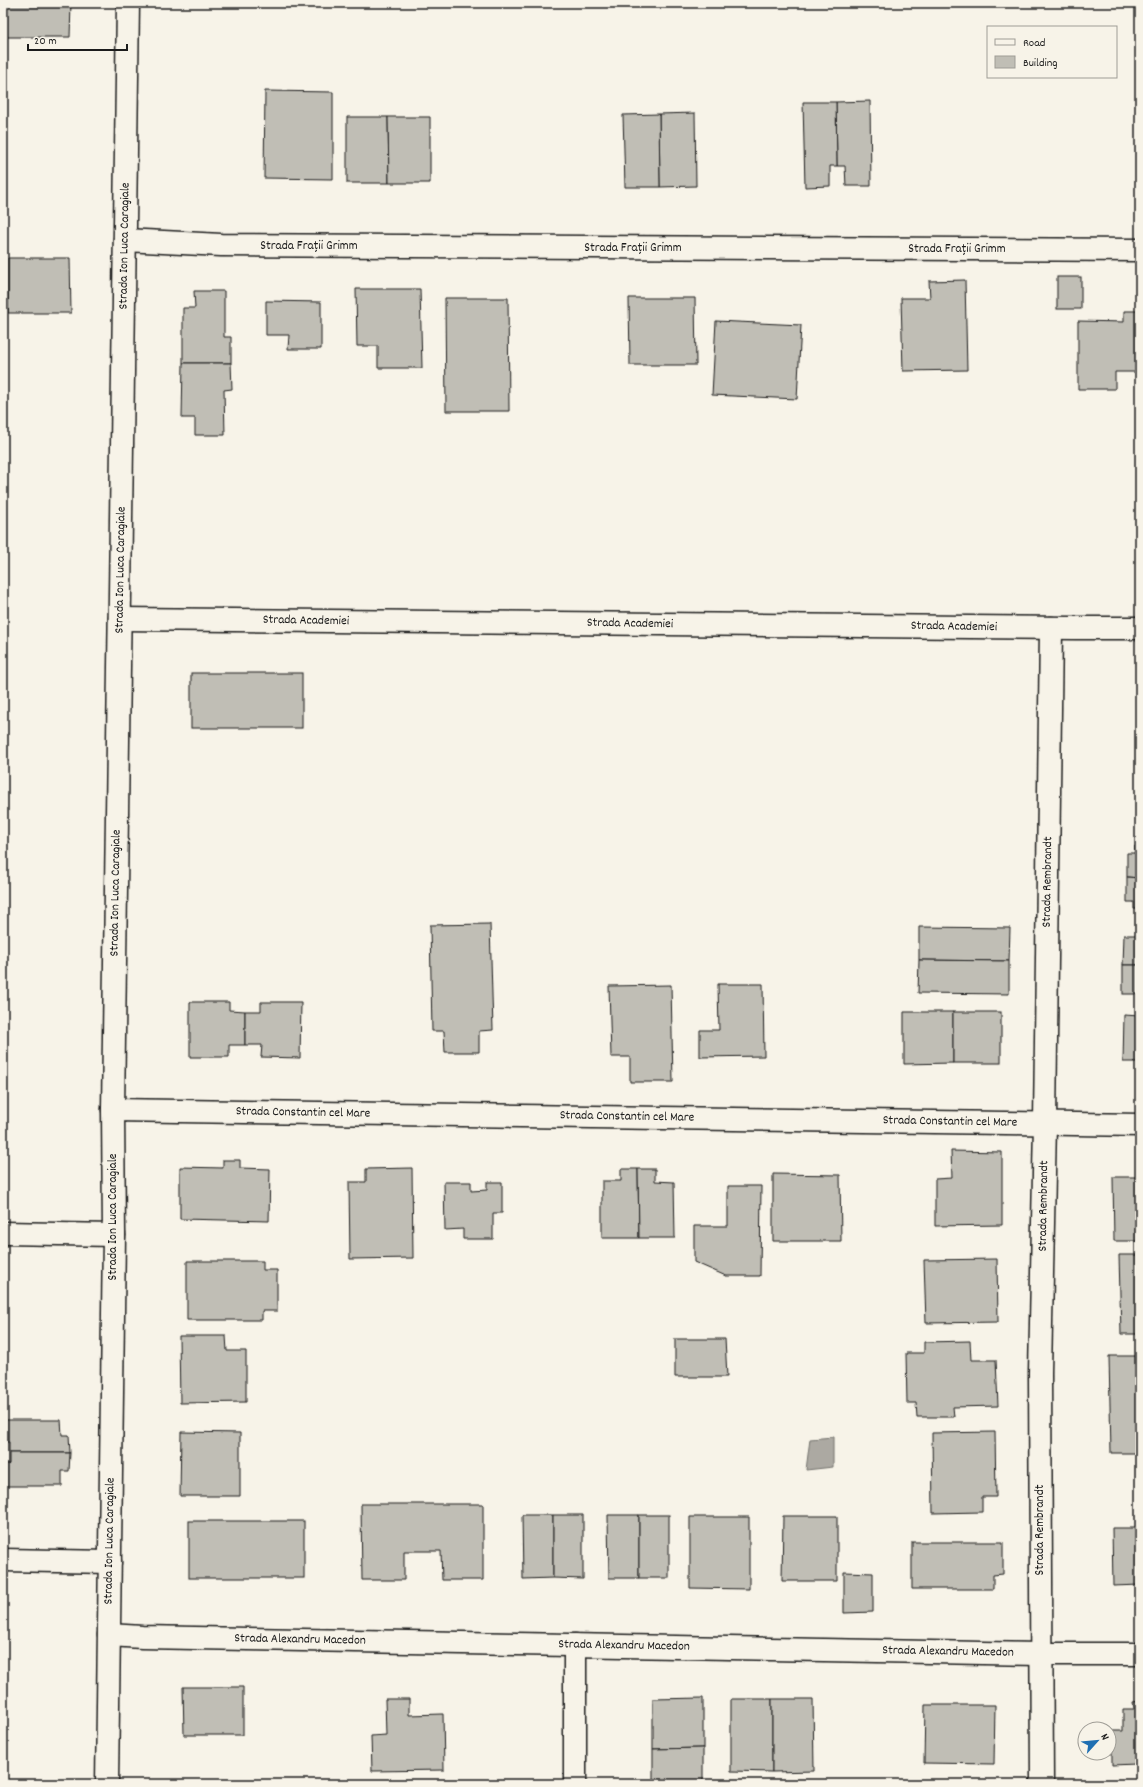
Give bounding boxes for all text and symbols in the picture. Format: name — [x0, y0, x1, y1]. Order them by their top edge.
scale bar — [28, 26, 127, 52]
legend — [987, 26, 1117, 78]
text: 20 m — [34, 33, 57, 50]
text: Road — [1023, 35, 1045, 52]
text: Building — [1023, 55, 1058, 72]
street label: Strada Ion Luca Caragiale — [114, 182, 136, 310]
street label: Strada Frații Grimm — [260, 237, 358, 256]
street label: Strada Frații Grimm — [584, 239, 682, 258]
street label: Strada Frații Grimm — [908, 240, 1006, 259]
street label: Strada Ion Luca Caragiale — [110, 506, 132, 634]
street label: Strada Academiei — [263, 611, 350, 631]
street label: Strada Academiei — [587, 614, 674, 634]
street label: Strada Academiei — [911, 617, 998, 637]
street label: Strada Ion Luca Caragiale — [105, 829, 127, 957]
street label: Strada Rembrandt — [1038, 836, 1058, 928]
street label: Strada Constantin cel Mare — [236, 1102, 371, 1124]
street label: Strada Constantin cel Mare — [560, 1106, 695, 1128]
street label: Strada Constantin cel Mare — [883, 1111, 1018, 1133]
street label: Strada Ion Luca Caragiale — [104, 1153, 123, 1281]
street label: Strada Rembrandt — [1034, 1160, 1054, 1252]
street label: Strada Ion Luca Caragiale — [99, 1477, 121, 1605]
street label: Strada Rembrandt — [1031, 1484, 1050, 1576]
street label: Strada Alexandru Macedon — [234, 1629, 366, 1651]
street label: Strada Alexandru Macedon — [558, 1635, 690, 1657]
street label: Strada Alexandru Macedon — [882, 1641, 1014, 1663]
north arrow — [1077, 1721, 1117, 1761]
text: N — [1096, 1731, 1113, 1744]

